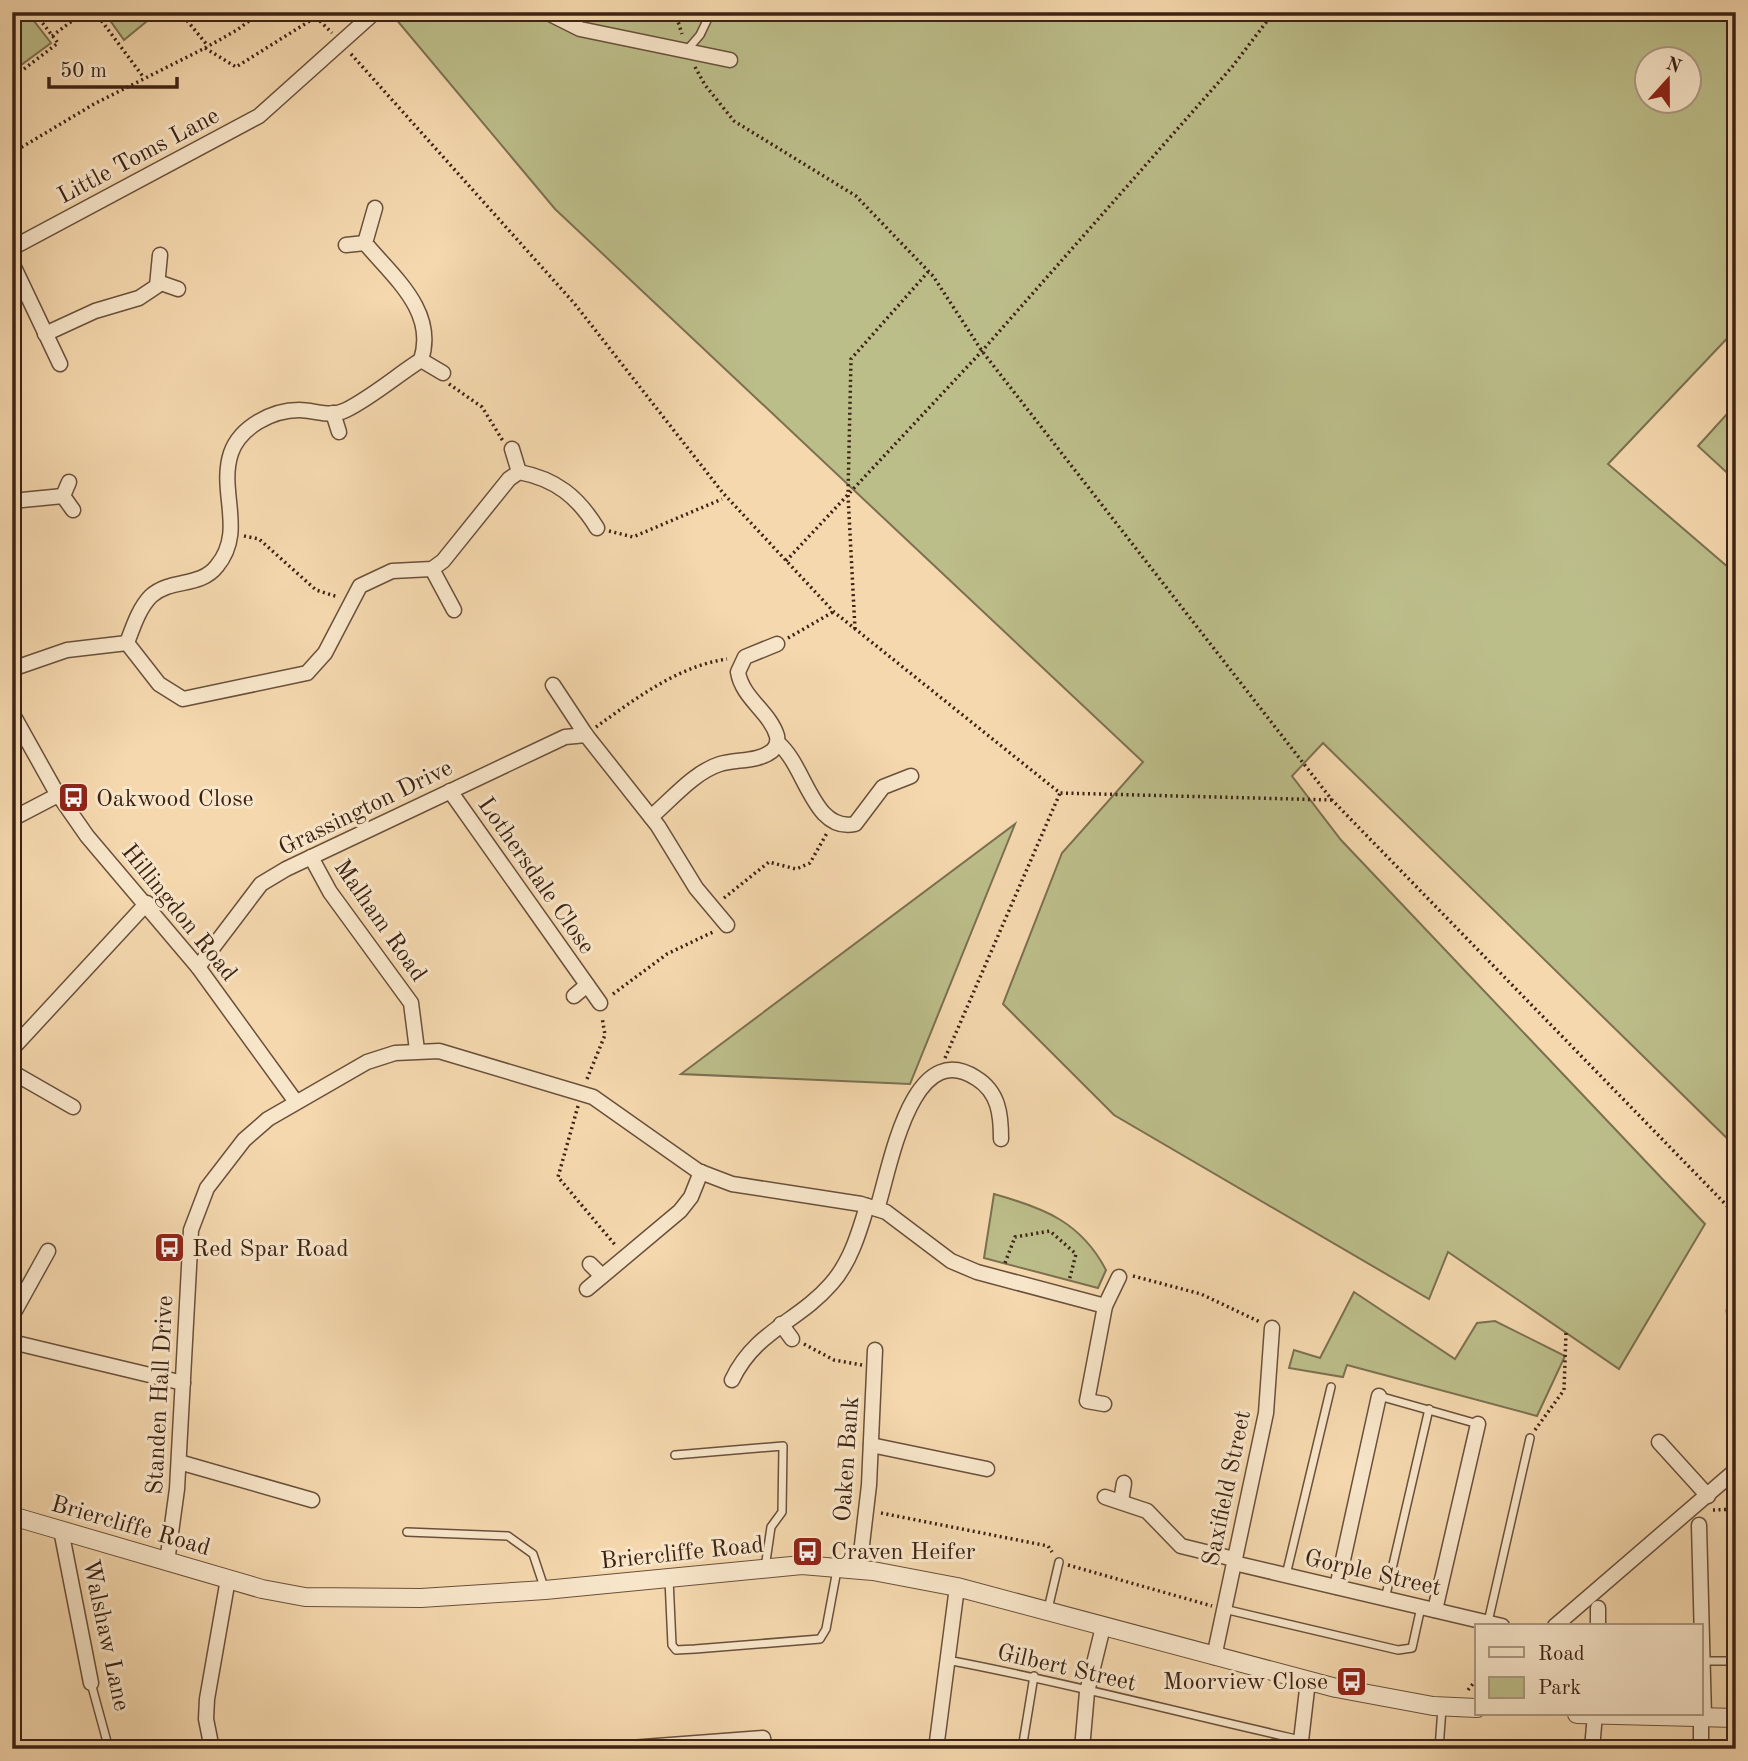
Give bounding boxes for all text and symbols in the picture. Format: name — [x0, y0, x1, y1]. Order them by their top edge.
scale bar — [49, 46, 177, 90]
north arrow — [1632, 46, 1702, 116]
text: N — [1663, 55, 1684, 78]
text: 50 m — [60, 61, 107, 82]
street label: Little Toms Lane — [54, 104, 224, 209]
street label: Grassington Drive — [275, 756, 456, 861]
bus stop icon: Oakwood Close — [56, 781, 90, 815]
place label: Oakwood Close — [96, 788, 254, 812]
street label: Lothersdale Close — [472, 793, 598, 959]
street label: Hillingdon Road — [116, 840, 241, 986]
street label: Malham Road — [329, 856, 430, 986]
bus stop icon: Red Spar Road — [152, 1231, 186, 1265]
place label: Red Spar Road — [192, 1238, 349, 1262]
street label: Standen Hall Drive — [144, 1295, 178, 1495]
street label: Oaken Bank — [832, 1396, 864, 1523]
street label: Saxifield Street — [1200, 1408, 1256, 1569]
street label: Briercliffe Road — [48, 1493, 213, 1561]
street label: Briercliffe Road — [599, 1533, 765, 1575]
bus stop icon: Craven Heifer — [791, 1534, 825, 1568]
place label: Craven Heifer — [831, 1541, 976, 1565]
street label: Gorple Street — [1302, 1547, 1443, 1601]
street label: Walshaw Lane — [77, 1558, 133, 1713]
legend — [1475, 1624, 1702, 1716]
street label: Gilbert Street — [995, 1641, 1138, 1697]
text: Road — [1538, 1644, 1585, 1665]
bus stop icon: Moorview Close — [1334, 1664, 1368, 1698]
place label: Moorview Close — [1163, 1671, 1328, 1695]
text: Park — [1538, 1678, 1581, 1699]

